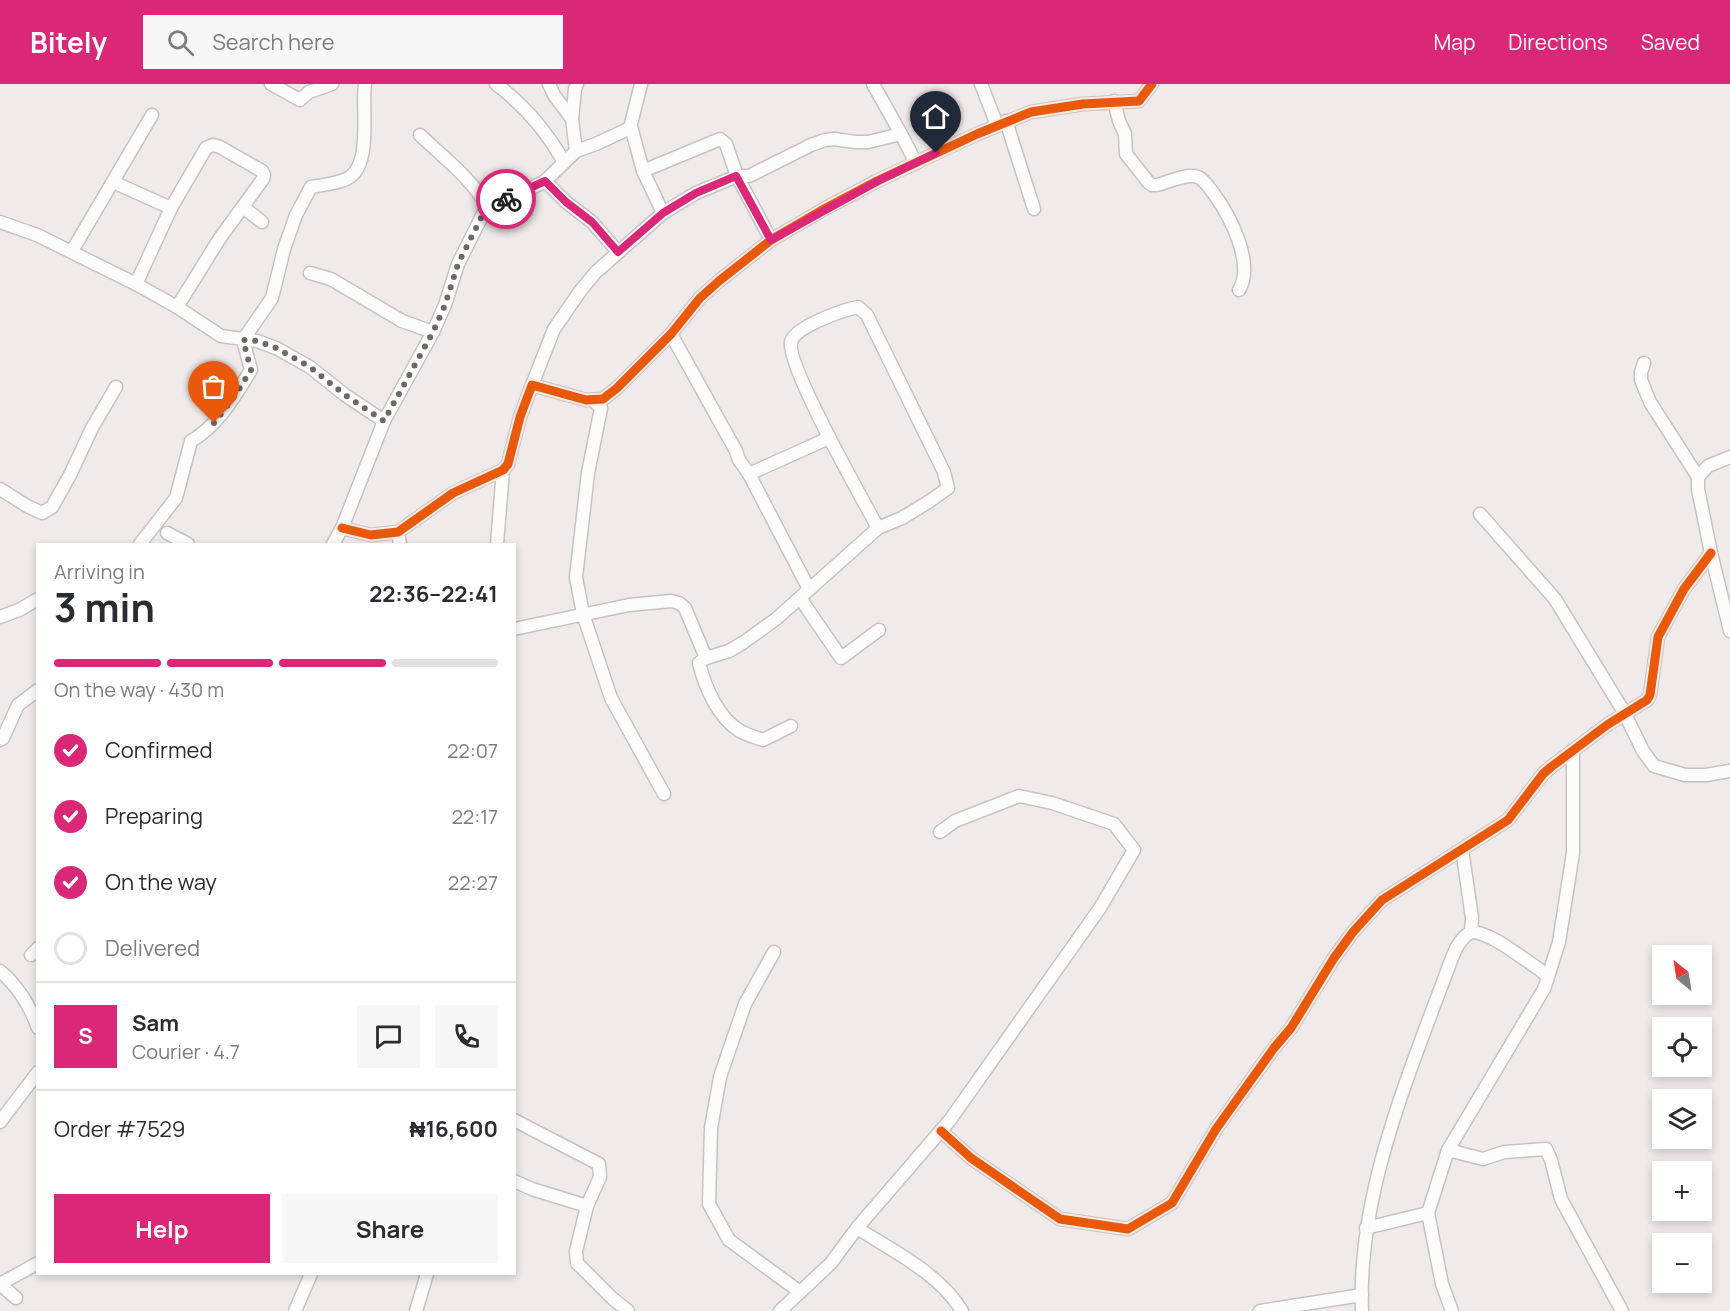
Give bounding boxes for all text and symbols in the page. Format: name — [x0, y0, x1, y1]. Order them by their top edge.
search box — [143, 15, 563, 69]
text: Bitely — [30, 23, 107, 61]
icon: search — [164, 26, 197, 59]
text: Search here — [212, 27, 335, 57]
text: Map — [1434, 28, 1475, 56]
text: Directions — [1508, 28, 1608, 56]
text: Saved — [1641, 28, 1700, 56]
pin — [910, 91, 961, 153]
icon: home — [919, 100, 952, 133]
courier — [476, 169, 536, 229]
icon: bike — [490, 183, 523, 216]
pin — [188, 361, 239, 423]
icon: bag — [197, 370, 230, 403]
text: Arriving in — [54, 558, 145, 585]
text: 22:36–22:41 — [369, 579, 498, 609]
text: 3 min — [54, 580, 155, 634]
text: On the way · 430 m — [54, 676, 224, 703]
icon: check — [54, 734, 87, 767]
text: Confirmed — [105, 735, 213, 765]
text: 22:07 — [447, 737, 498, 764]
icon: check — [54, 800, 87, 833]
text: Preparing — [105, 801, 203, 831]
text: 22:17 — [451, 803, 498, 830]
icon: check — [54, 866, 87, 899]
text: On the way — [105, 867, 217, 897]
text: 22:27 — [448, 869, 498, 896]
text: Delivered — [105, 933, 200, 963]
north arrow — [1652, 945, 1712, 1005]
map controls — [1652, 945, 1712, 1293]
button: chat — [357, 1005, 420, 1068]
button: phone — [435, 1005, 498, 1068]
text: Sam — [132, 1008, 179, 1038]
button: locate — [1652, 1017, 1712, 1077]
text: S — [78, 1021, 93, 1051]
text: Courier · 4.7 — [132, 1038, 240, 1065]
button: layers — [1652, 1089, 1712, 1149]
text: Order #7529 — [54, 1114, 185, 1144]
text: ₦16,600 — [410, 1114, 498, 1144]
button: + — [1652, 1161, 1712, 1221]
button: Help — [54, 1194, 270, 1263]
button: Share — [282, 1194, 498, 1263]
button: − — [1652, 1233, 1712, 1293]

